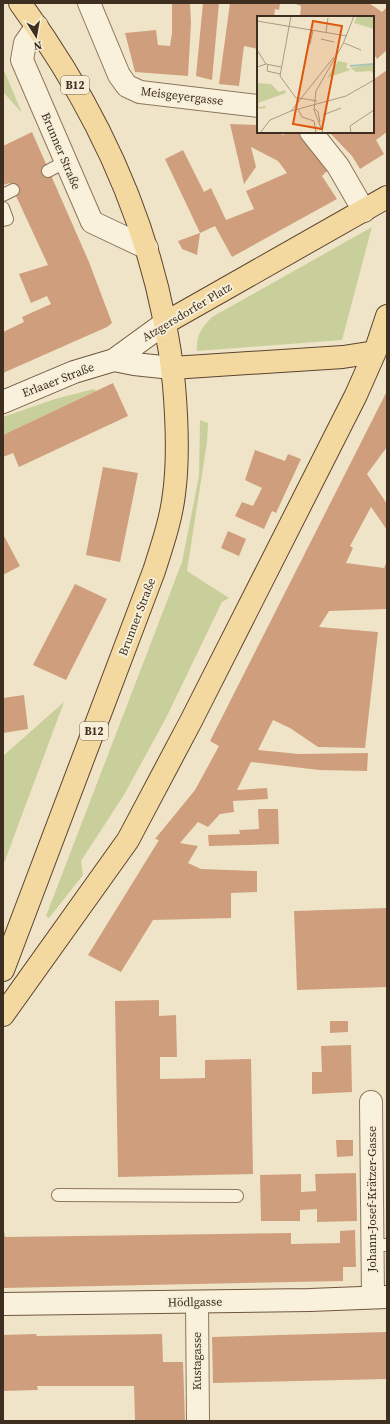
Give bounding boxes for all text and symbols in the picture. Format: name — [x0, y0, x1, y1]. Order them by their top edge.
north arrow — [16, 16, 56, 56]
inset map — [257, 16, 374, 133]
text: N — [32, 37, 43, 53]
road number: B12 — [61, 76, 89, 94]
street label: Meisgeyergasse — [140, 83, 224, 109]
street label: Brunner Straße — [38, 110, 84, 192]
street label: Atzgersdorfer Platz — [139, 279, 235, 345]
street label: Erlaaer Straße — [20, 359, 96, 401]
street label: Brunner Straße — [115, 576, 159, 658]
road number: B12 — [80, 722, 108, 740]
street label: Johann-Josef-Krätzer-Gasse — [364, 1126, 380, 1273]
street label: Hödlgasse — [168, 1294, 222, 1310]
street label: Kustagasse — [189, 1332, 205, 1390]

